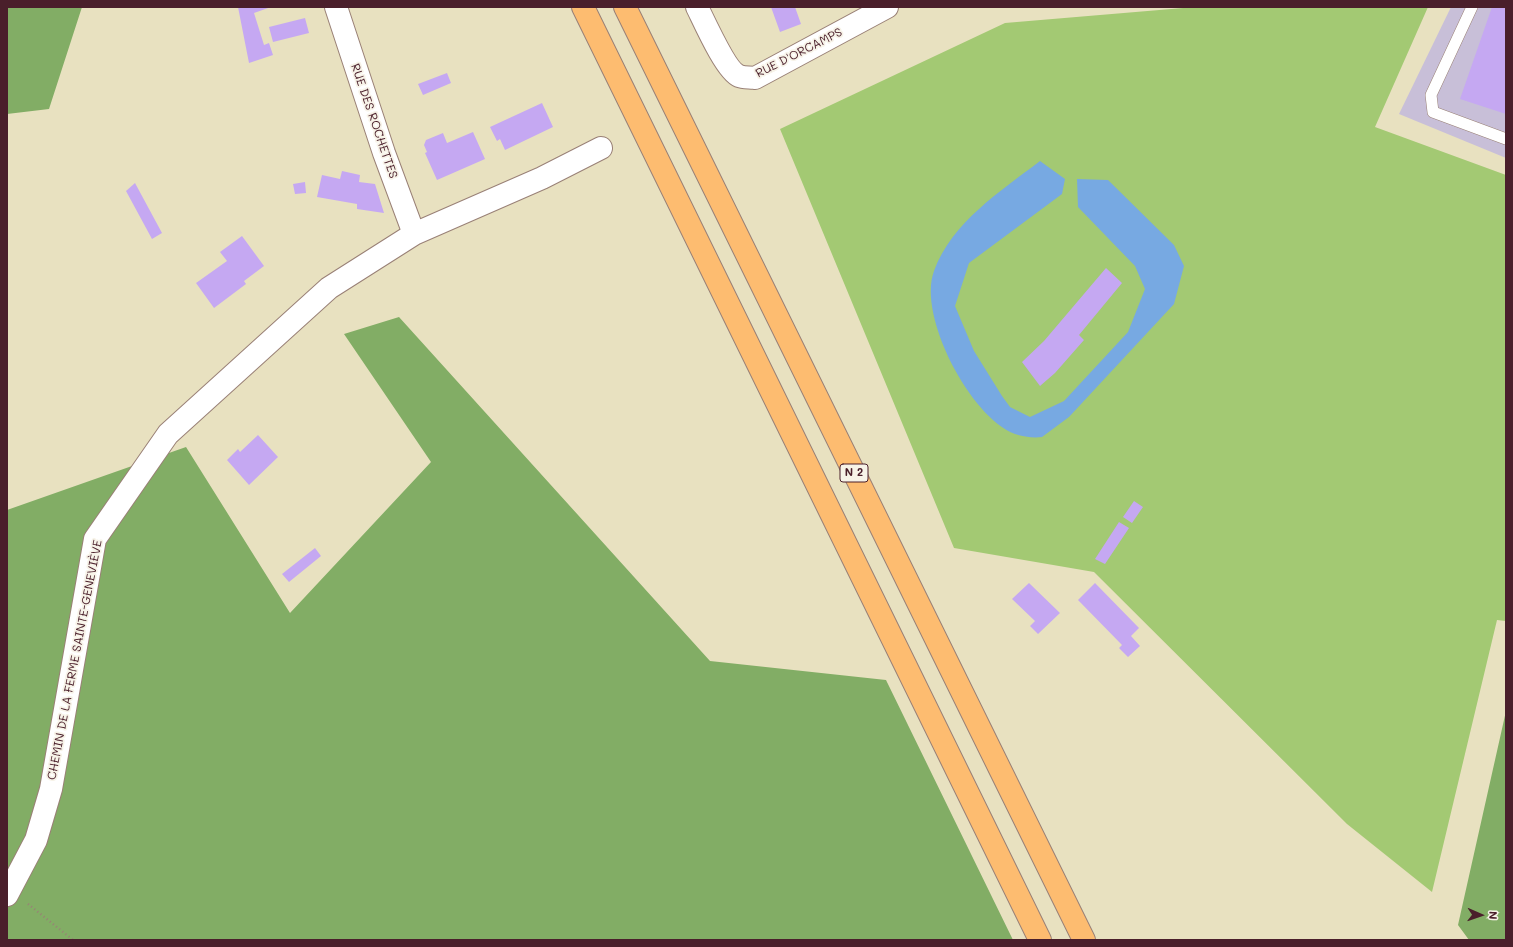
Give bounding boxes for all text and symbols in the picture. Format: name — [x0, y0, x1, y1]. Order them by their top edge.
street label: RUE D'ORCAMPS — [753, 25, 845, 81]
street label: RUE DES ROCHETTES — [348, 62, 400, 180]
road number: N 2 — [840, 464, 868, 482]
street label: CHEMIN DE LA FERME SAINTE-GENEVIÈVE — [45, 539, 105, 781]
north arrow — [1461, 895, 1501, 935]
text: N — [1486, 911, 1501, 920]

